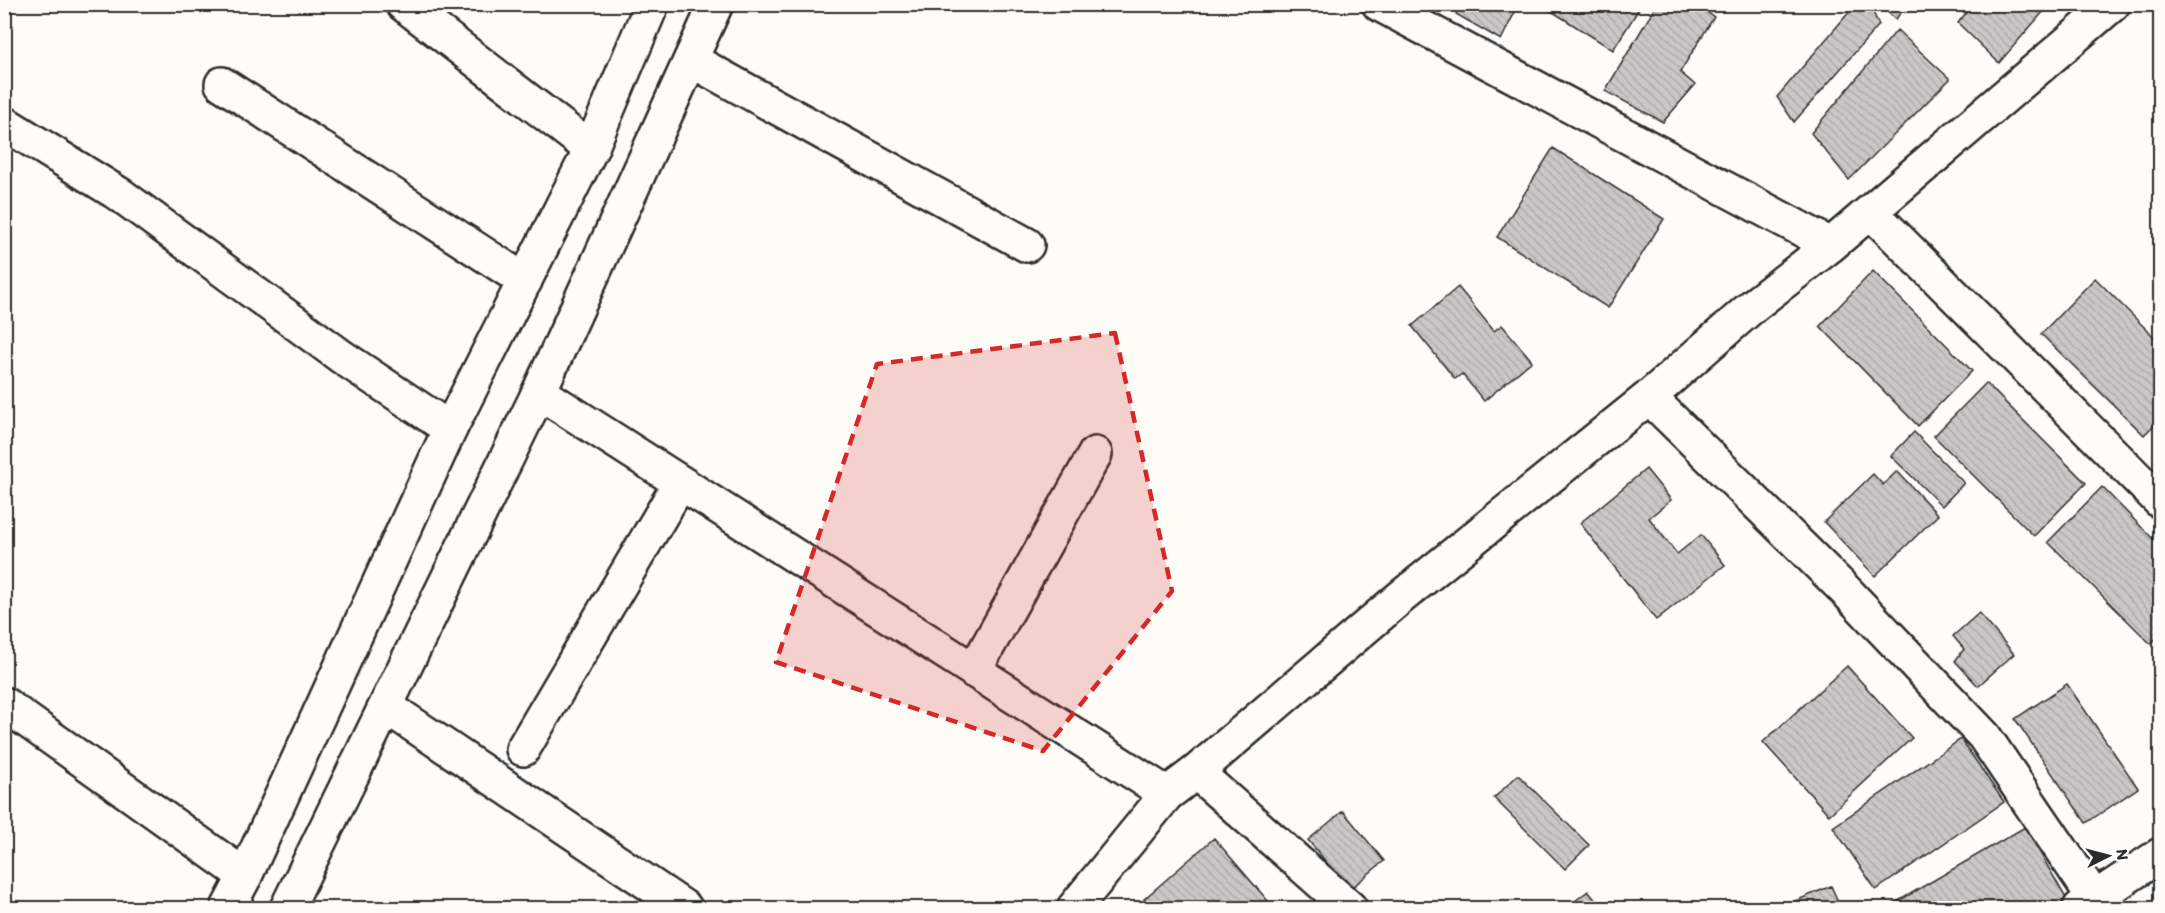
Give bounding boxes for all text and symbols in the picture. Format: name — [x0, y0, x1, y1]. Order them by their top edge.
north arrow — [2078, 826, 2138, 886]
text: N — [2112, 848, 2132, 861]

